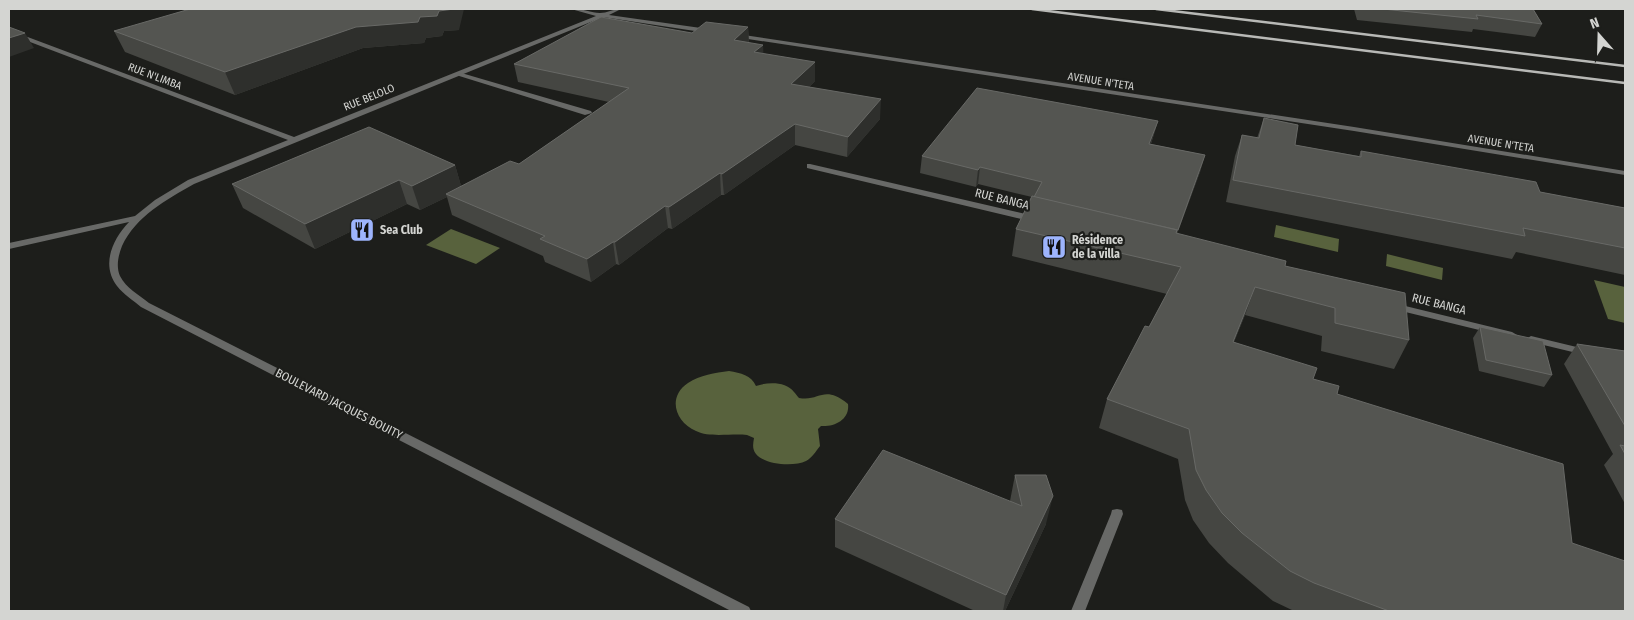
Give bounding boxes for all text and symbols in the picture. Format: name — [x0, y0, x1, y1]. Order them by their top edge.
north arrow — [1574, 10, 1624, 60]
text: N — [1588, 14, 1602, 33]
street label: RUE N'LIMBA — [126, 60, 184, 93]
street label: AVENUE N'TETA — [1067, 70, 1135, 93]
street label: RUE BELOLO — [342, 81, 397, 114]
street label: AVENUE N'TETA — [1467, 132, 1535, 155]
street label: RUE BANGA — [974, 186, 1031, 213]
restaurant icon: Sea Club — [349, 217, 375, 243]
place label: Sea Club — [380, 223, 423, 237]
place label: Résidence de la villa — [1072, 233, 1123, 261]
restaurant icon: Résidence de la villa — [1041, 234, 1067, 260]
street label: RUE BANGA — [1411, 291, 1468, 318]
street label: BOULEVARD JACQUES BOUITY — [273, 366, 405, 442]

